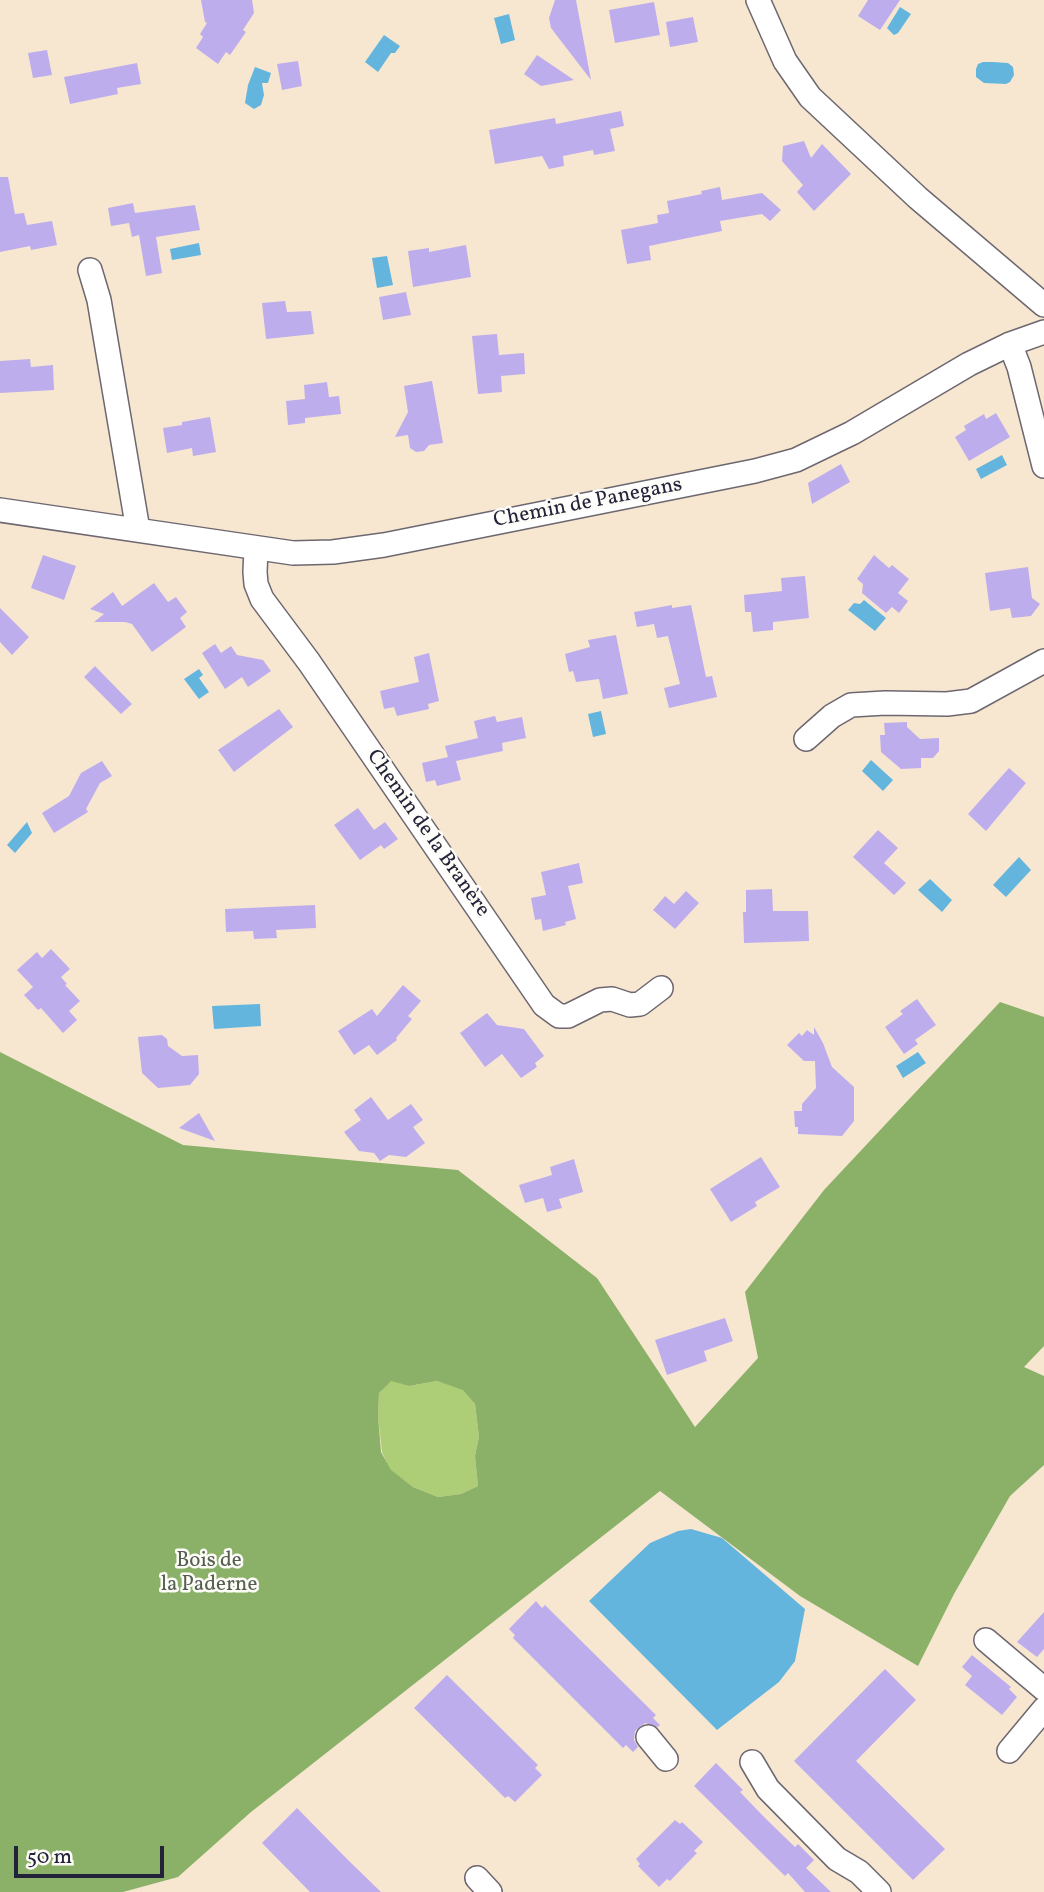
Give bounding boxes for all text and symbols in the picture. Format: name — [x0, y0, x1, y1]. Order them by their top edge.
street label: Chemin de Panegans — [492, 473, 684, 535]
street label: Chemin de la Branère — [360, 746, 494, 922]
park label: Bois de la Paderne — [161, 1549, 257, 1599]
scale bar — [18, 1832, 168, 1876]
text: 50 m — [27, 1843, 72, 1872]

